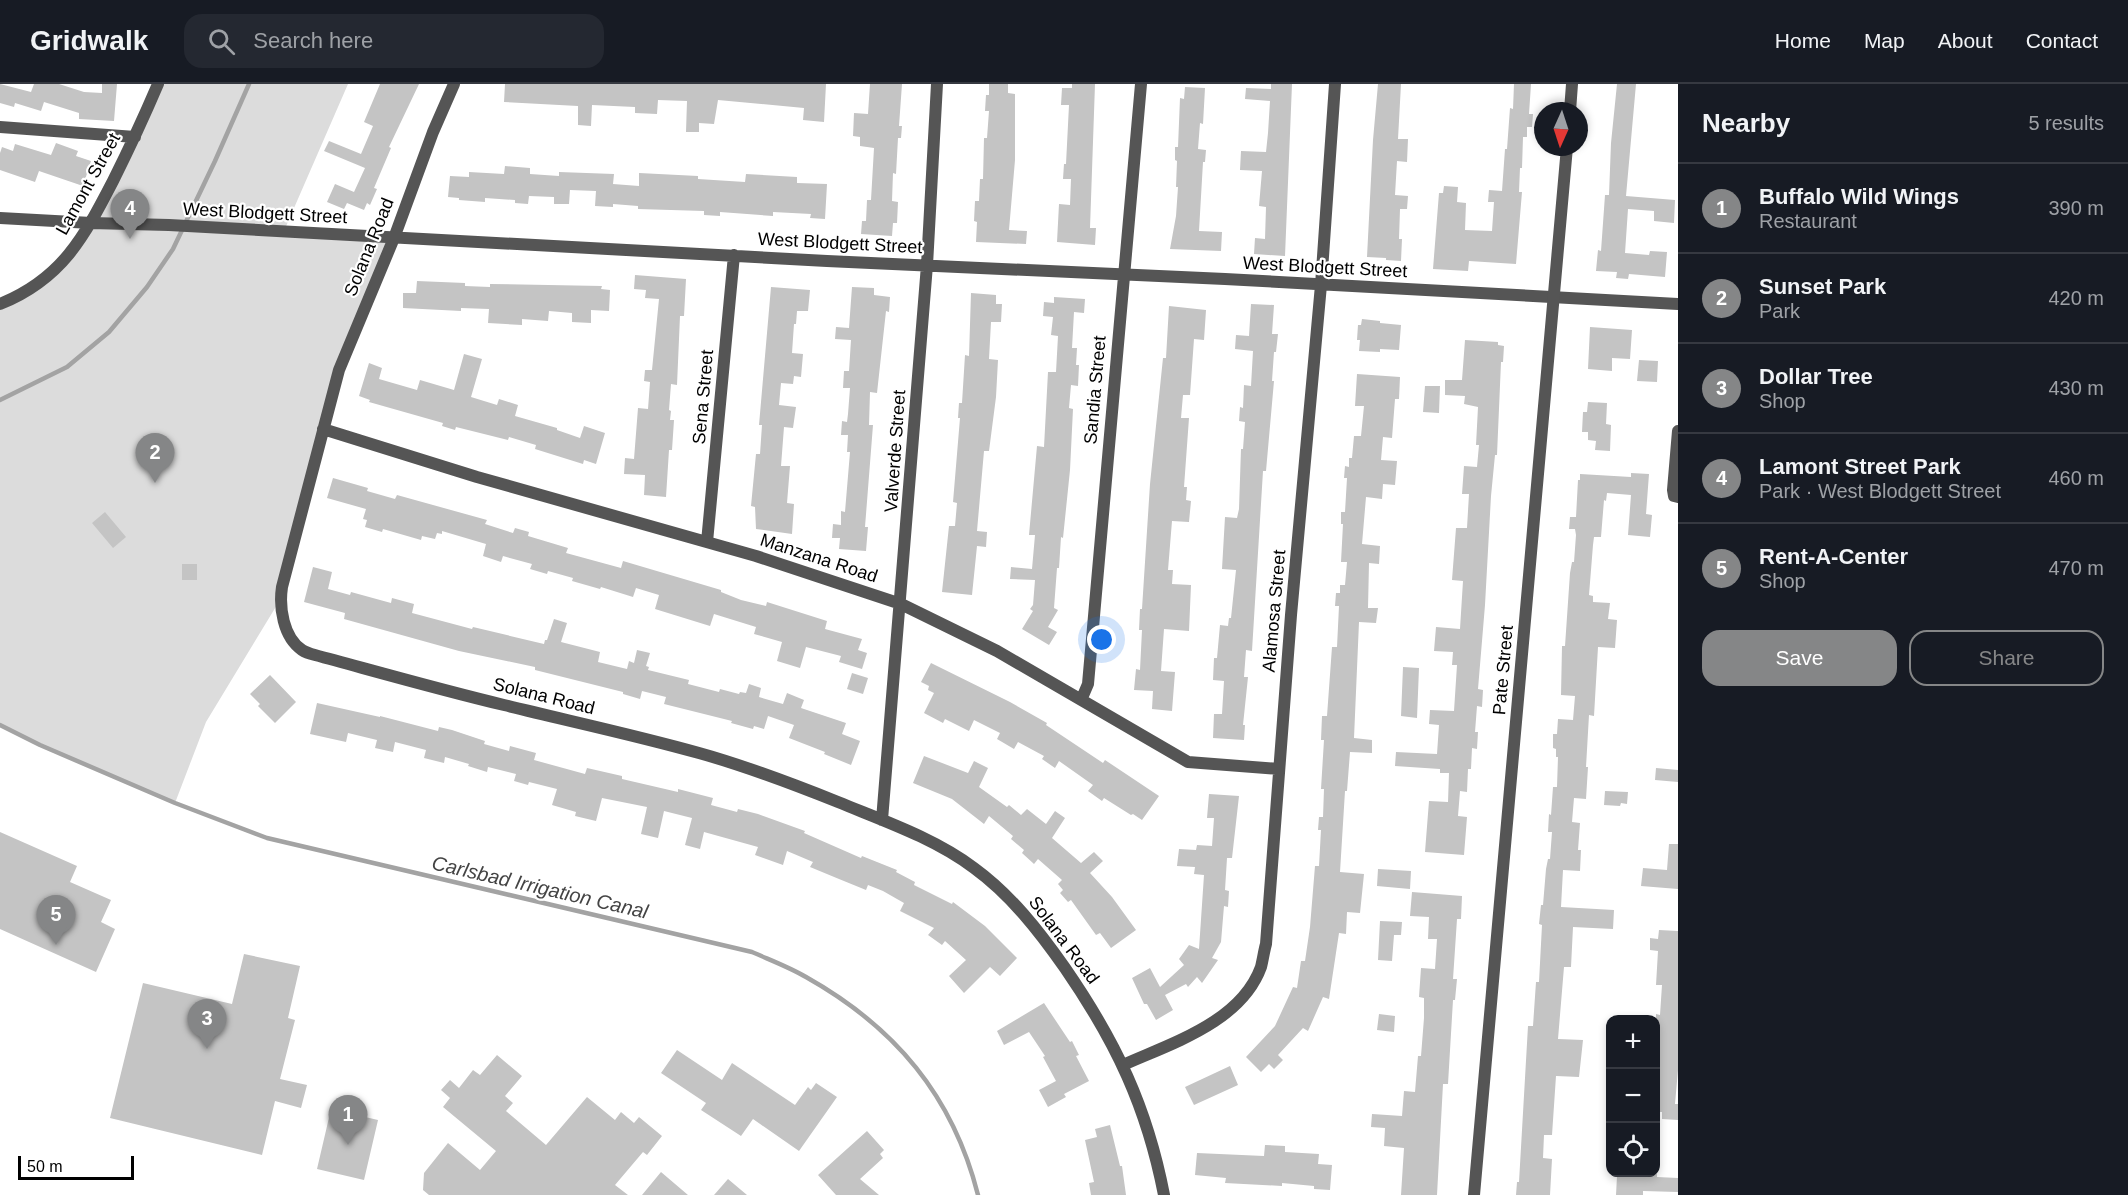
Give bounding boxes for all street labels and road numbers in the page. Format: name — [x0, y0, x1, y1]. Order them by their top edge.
street label: Lamont Street — [52, 130, 124, 238]
street label: Solana Road — [340, 195, 398, 299]
street label: West Blodgett Street — [182, 199, 348, 227]
street label: West Blodgett Street — [757, 229, 923, 257]
street label: West Blodgett Street — [1242, 253, 1408, 281]
street label: Sandia Street — [1080, 335, 1110, 445]
street label: Sena Street — [689, 349, 717, 445]
street label: Valverde Street — [881, 389, 909, 513]
street label: Manzana Road — [758, 530, 880, 586]
street label: Alamosa Street — [1259, 549, 1289, 673]
street label: Pate Street — [1489, 624, 1517, 716]
street label: Solana Road — [491, 674, 597, 718]
street label: Solana Road — [1025, 892, 1103, 988]

